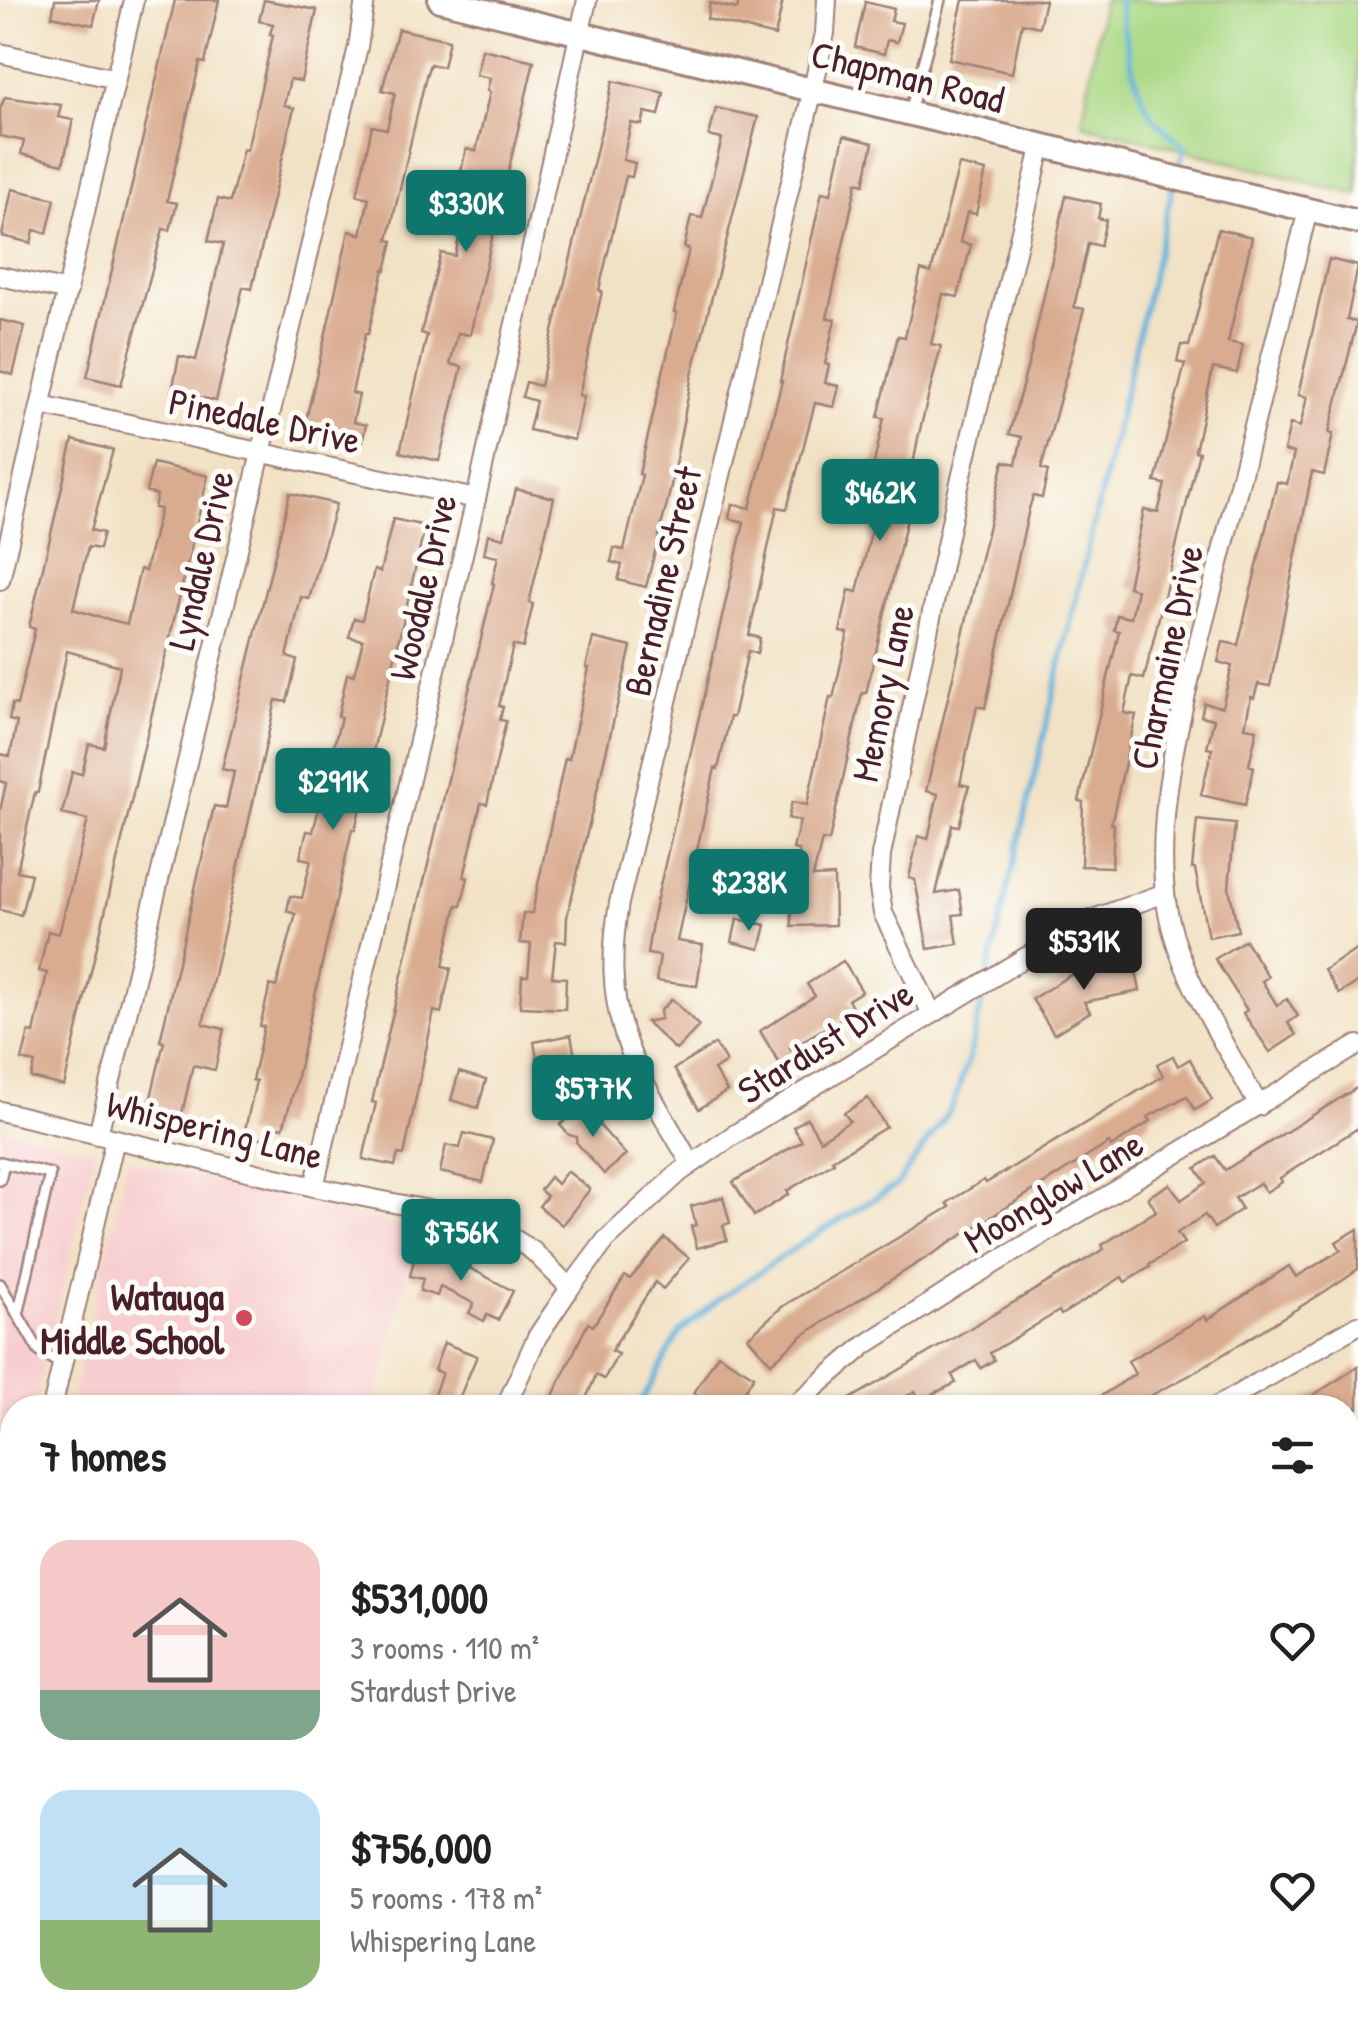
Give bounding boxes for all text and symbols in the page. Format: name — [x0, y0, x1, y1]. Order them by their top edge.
street label: Chapman Road — [806, 27, 1010, 125]
pin: $330K — [396, 170, 536, 255]
text: $330K — [428, 181, 504, 224]
street label: Pinedale Drive — [165, 374, 365, 466]
pin: $462K — [810, 459, 950, 544]
street label: Bernadine Street — [610, 460, 714, 701]
street label: Lyndale Drive — [154, 465, 246, 655]
text: $462K — [844, 470, 916, 513]
street label: Woodale Drive — [375, 489, 469, 685]
street label: Charmaine Drive — [1117, 540, 1215, 774]
street label: Memory Lane — [838, 600, 926, 786]
pin: $291K — [263, 748, 403, 833]
text: $291K — [297, 759, 369, 802]
pin: $238K — [679, 849, 819, 934]
text: $238K — [711, 860, 787, 903]
pin: $531K — [1014, 908, 1154, 993]
text: $531K — [1048, 919, 1120, 962]
street label: Stardust Drive — [727, 966, 923, 1116]
pin: $577K — [523, 1055, 663, 1140]
text: $577K — [554, 1066, 632, 1109]
street label: Whispering Lane — [101, 1077, 329, 1181]
street label: Moonglow Lane — [954, 1117, 1152, 1265]
pin: $756K — [391, 1199, 531, 1284]
text: $756K — [423, 1210, 499, 1253]
place label: Watauga Middle School — [40, 1270, 225, 1366]
marker: Watauga Middle School — [233, 1307, 255, 1329]
text: 7 homes — [40, 1427, 166, 1484]
icon: filters — [1265, 1428, 1320, 1483]
text: $531,000 — [350, 1569, 488, 1626]
icon: home — [120, 1580, 240, 1700]
icon: heart — [1265, 1613, 1320, 1668]
text: 3 rooms · 110 m² — [350, 1626, 539, 1669]
text: Stardust Drive — [350, 1669, 517, 1712]
text: $756,000 — [350, 1819, 492, 1876]
icon: home — [120, 1830, 240, 1950]
icon: heart — [1265, 1863, 1320, 1918]
text: 5 rooms · 178 m² — [350, 1876, 542, 1919]
text: Whispering Lane — [350, 1919, 536, 1962]

